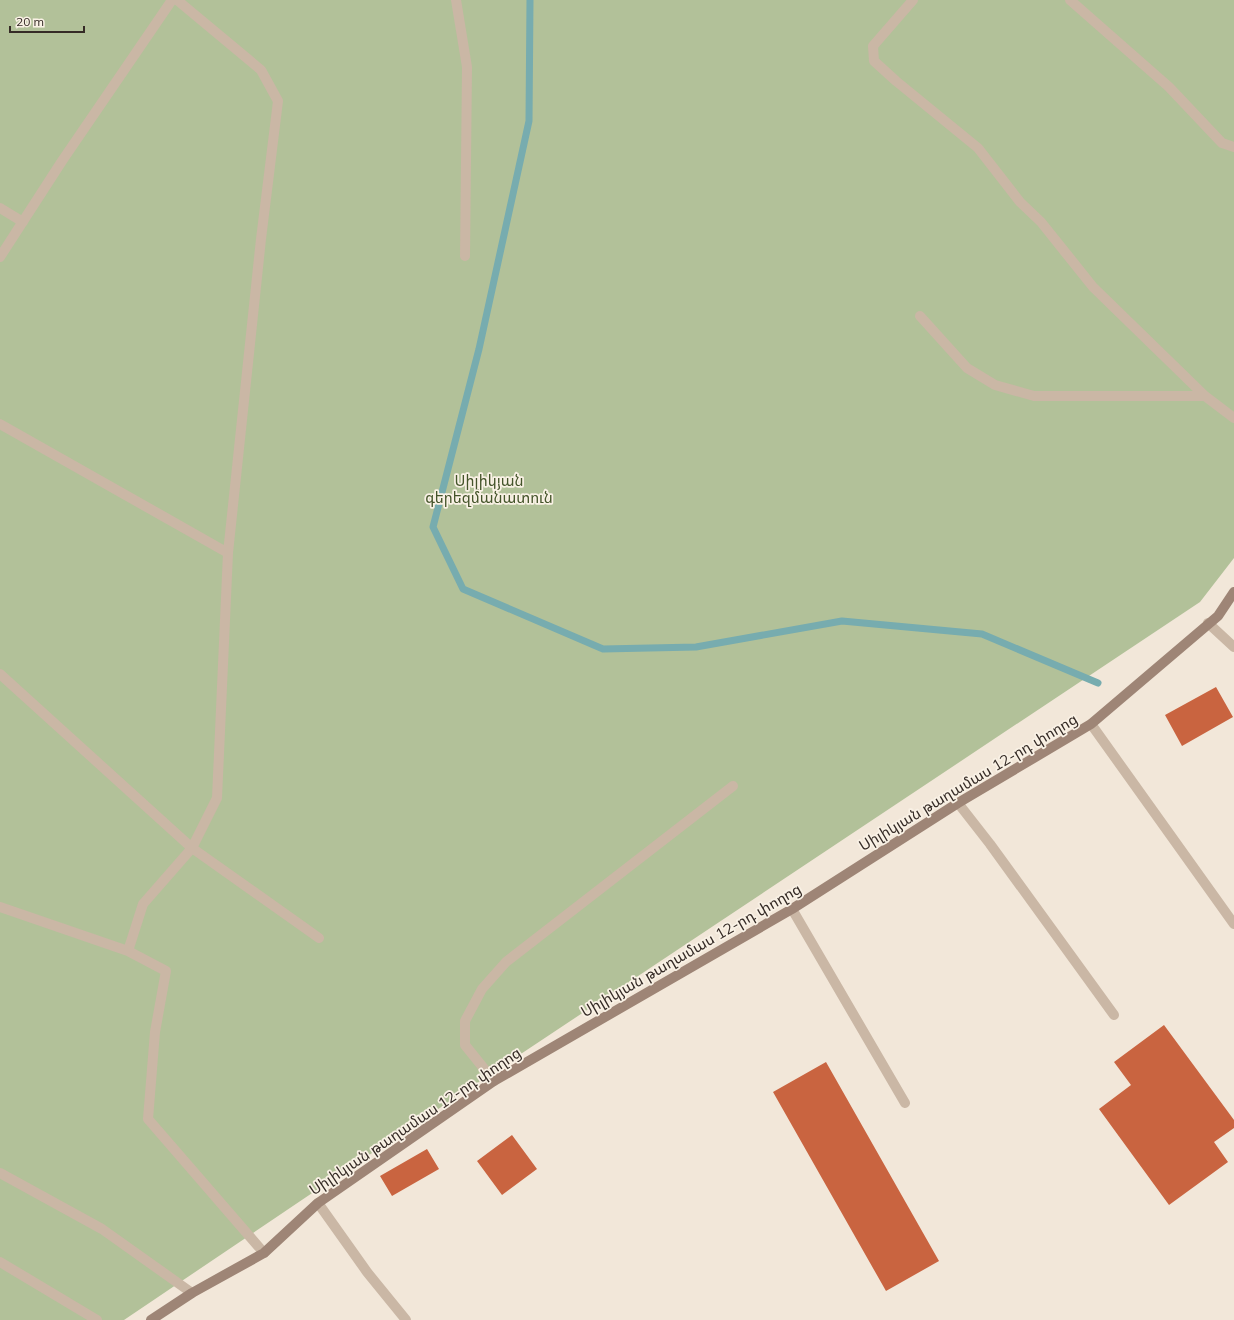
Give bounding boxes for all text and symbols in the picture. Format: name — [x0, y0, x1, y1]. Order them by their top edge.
scale bar — [10, 8, 84, 34]
text: 20 m — [16, 14, 44, 29]
park label: Սիլիկյան գերեզմանատուն — [425, 471, 553, 507]
street label: Սիլիկյան թաղամաս 12-րդ փողոց — [855, 709, 1081, 855]
street label: Սիլիկյան թաղամաս 12-րդ փողոց — [577, 879, 805, 1021]
street label: Սիլիկյան թաղամաս 12-րդ փողոց — [305, 1043, 525, 1199]

